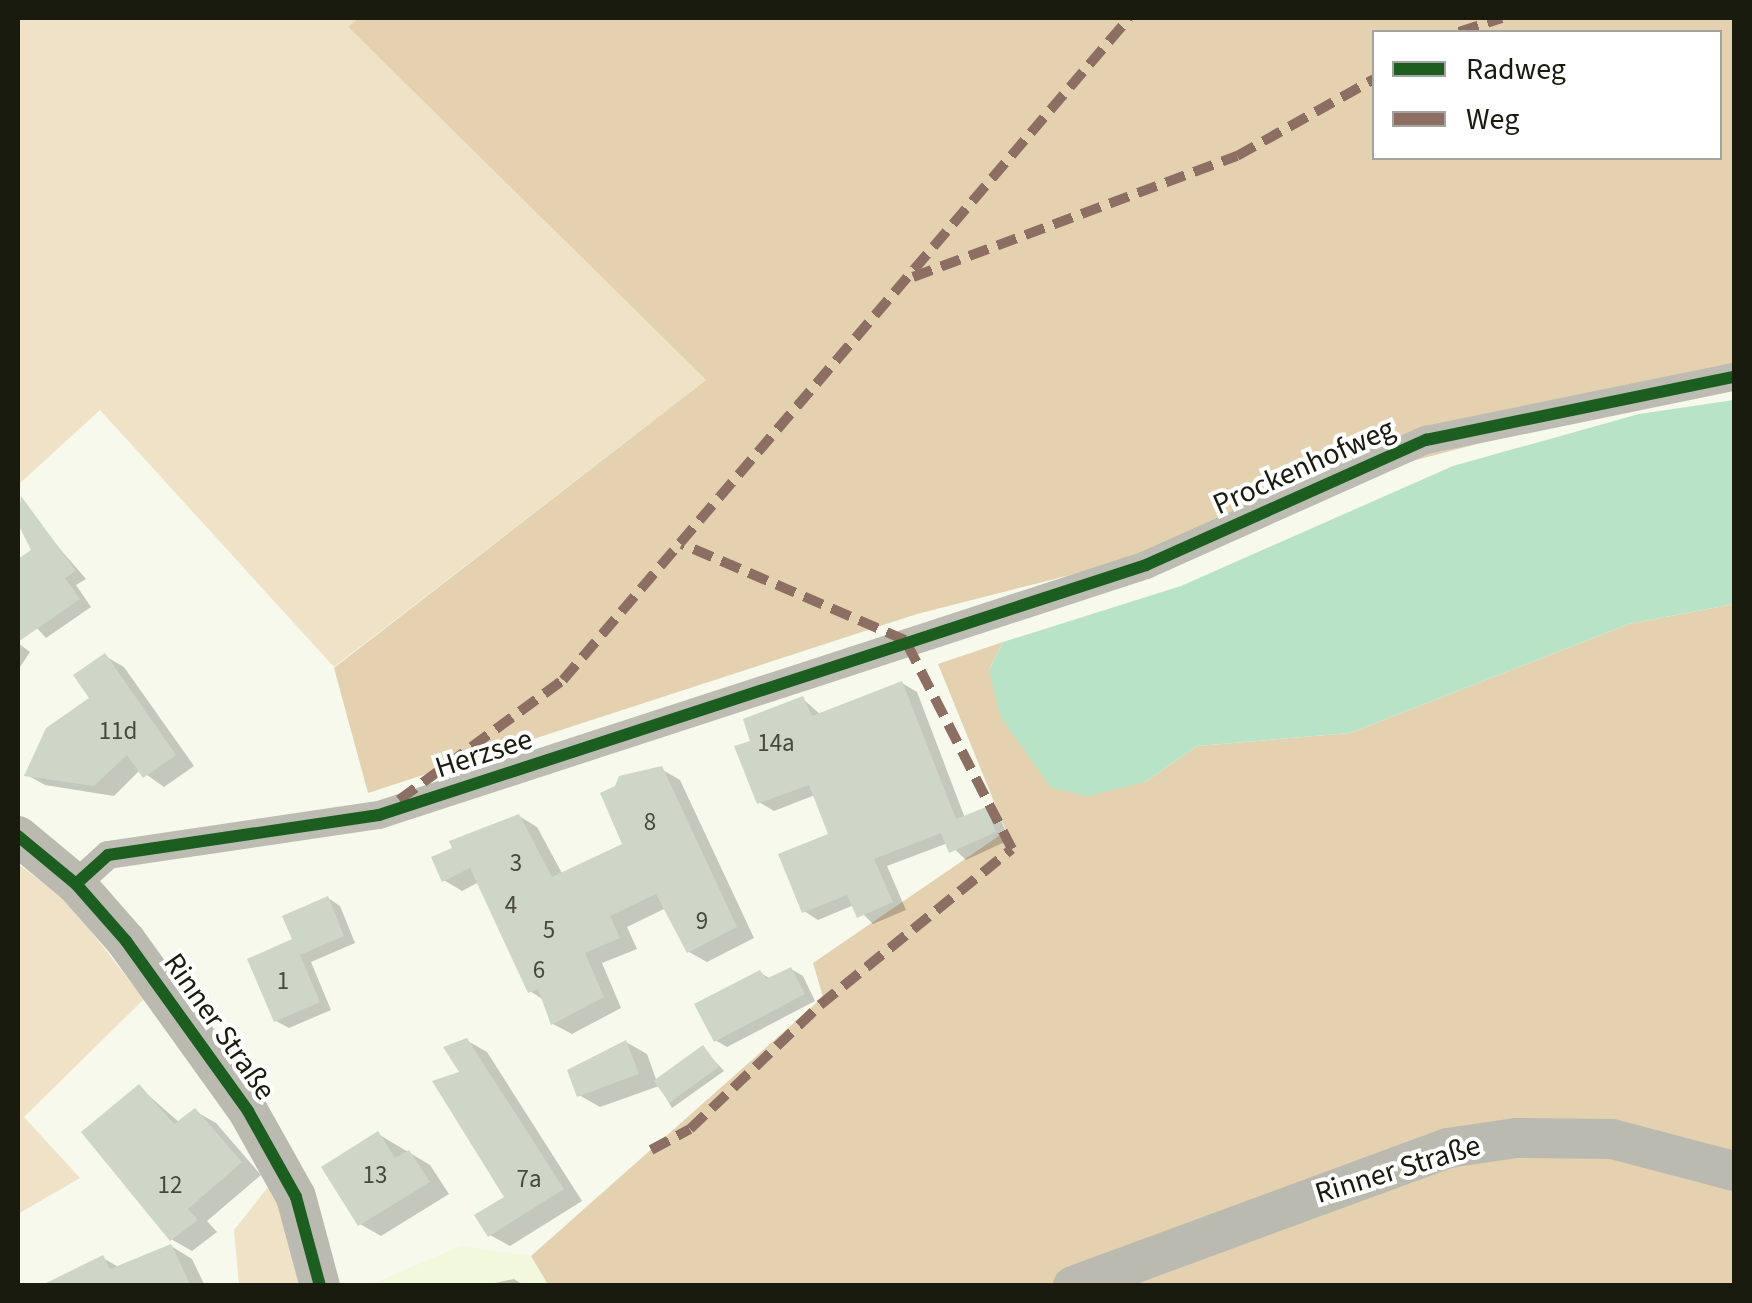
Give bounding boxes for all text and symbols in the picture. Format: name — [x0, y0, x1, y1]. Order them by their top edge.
legend — [1372, 30, 1722, 160]
text: Radweg — [1466, 48, 1566, 91]
text: Weg — [1466, 98, 1519, 141]
street label: Prockenhofweg — [1208, 411, 1400, 523]
house number: 11d — [99, 716, 137, 746]
street label: Herzsee — [431, 721, 537, 787]
house number: 14a — [757, 728, 795, 758]
house number: 8 — [644, 807, 656, 837]
house number: 3 — [510, 848, 522, 878]
house number: 4 — [505, 890, 517, 920]
house number: 9 — [696, 906, 708, 936]
house number: 5 — [543, 915, 555, 945]
street label: Rinner Straße — [155, 947, 283, 1107]
house number: 6 — [533, 955, 545, 985]
house number: 1 — [277, 966, 289, 996]
street label: Rinner Straße — [1311, 1128, 1485, 1212]
house number: 13 — [363, 1160, 387, 1190]
house number: 7a — [516, 1164, 542, 1194]
house number: 12 — [158, 1170, 182, 1200]

